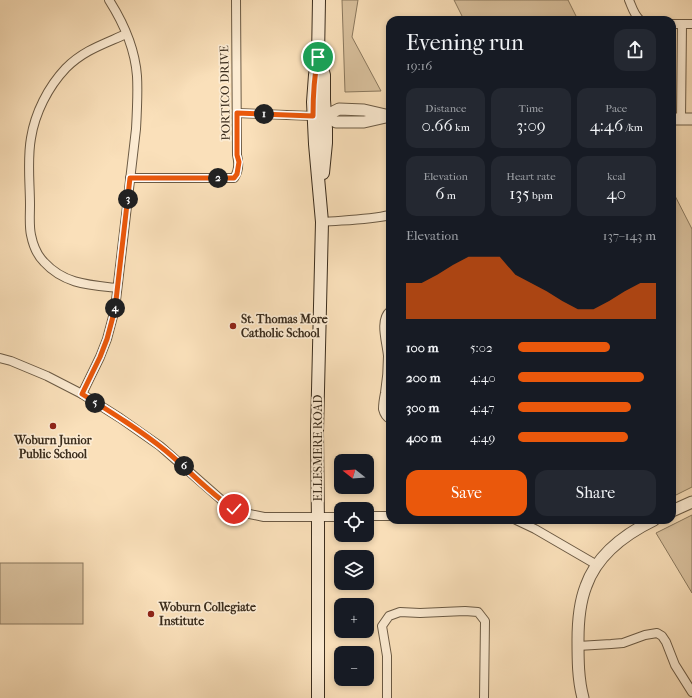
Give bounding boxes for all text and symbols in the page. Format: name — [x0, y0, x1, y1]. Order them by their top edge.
button: share — [614, 29, 656, 71]
text: Evening run — [406, 30, 524, 56]
pin — [301, 40, 335, 74]
street label: PORTICO DRIVE — [217, 45, 233, 141]
icon: arrive — [307, 46, 329, 68]
text: 19:16 — [406, 58, 432, 73]
text: Distance — [425, 102, 466, 115]
text: Time — [518, 102, 543, 115]
text: Pace — [605, 102, 627, 115]
pin: 1 — [254, 104, 274, 124]
text: 1 — [262, 107, 266, 120]
text: 0.66 — [422, 115, 453, 135]
text: 3:09 — [516, 115, 546, 135]
text: 4:46 — [590, 115, 623, 135]
text: km — [453, 121, 470, 134]
text: /km — [623, 121, 643, 134]
pin: 2 — [208, 168, 228, 188]
text: Elevation — [423, 170, 468, 183]
text: Heart rate — [506, 170, 556, 183]
text: kcal — [607, 170, 626, 183]
text: 2 — [215, 171, 221, 184]
text: 6 — [435, 183, 445, 203]
text: 135 — [509, 183, 530, 203]
text: 40 — [607, 183, 626, 203]
pin: 3 — [118, 189, 138, 209]
text: m — [445, 189, 456, 202]
text: bpm — [530, 189, 553, 202]
text: 3 — [126, 192, 130, 205]
text: Elevation — [406, 228, 459, 243]
text: 137–143 m — [603, 228, 656, 243]
pin: 4 — [105, 298, 125, 318]
text: 4 — [112, 301, 118, 314]
place label: St. Thomas More Catholic School — [241, 312, 328, 340]
marker: St. Thomas More Catholic School — [228, 321, 238, 331]
text: 100 m — [406, 340, 439, 355]
text: 5:02 — [470, 340, 493, 355]
text: 200 m — [406, 370, 441, 385]
text: 4:40 — [470, 370, 496, 385]
pin: 5 — [85, 393, 105, 413]
street label: ELLESMERE ROAD — [311, 395, 325, 501]
text: 5 — [93, 396, 97, 409]
text: 300 m — [406, 400, 439, 415]
text: 4:47 — [470, 400, 494, 415]
marker: Woburn Junior Public School — [48, 421, 58, 431]
text: 400 m — [406, 430, 442, 445]
text: 4:49 — [470, 430, 495, 445]
place label: Woburn Junior Public School — [13, 433, 93, 461]
north arrow — [334, 454, 374, 494]
map controls — [334, 454, 374, 686]
pin: 6 — [174, 456, 194, 476]
text: 6 — [181, 459, 187, 472]
button: Save — [406, 470, 527, 516]
button: Share — [535, 470, 656, 516]
pin — [217, 492, 251, 526]
icon: check — [223, 498, 245, 520]
button: locate — [334, 502, 374, 542]
button: layers — [334, 550, 374, 590]
button: + — [334, 598, 374, 638]
place label: Woburn Collegiate Institute — [158, 600, 256, 628]
marker: Woburn Collegiate Institute — [146, 609, 156, 619]
button: − — [334, 646, 374, 686]

